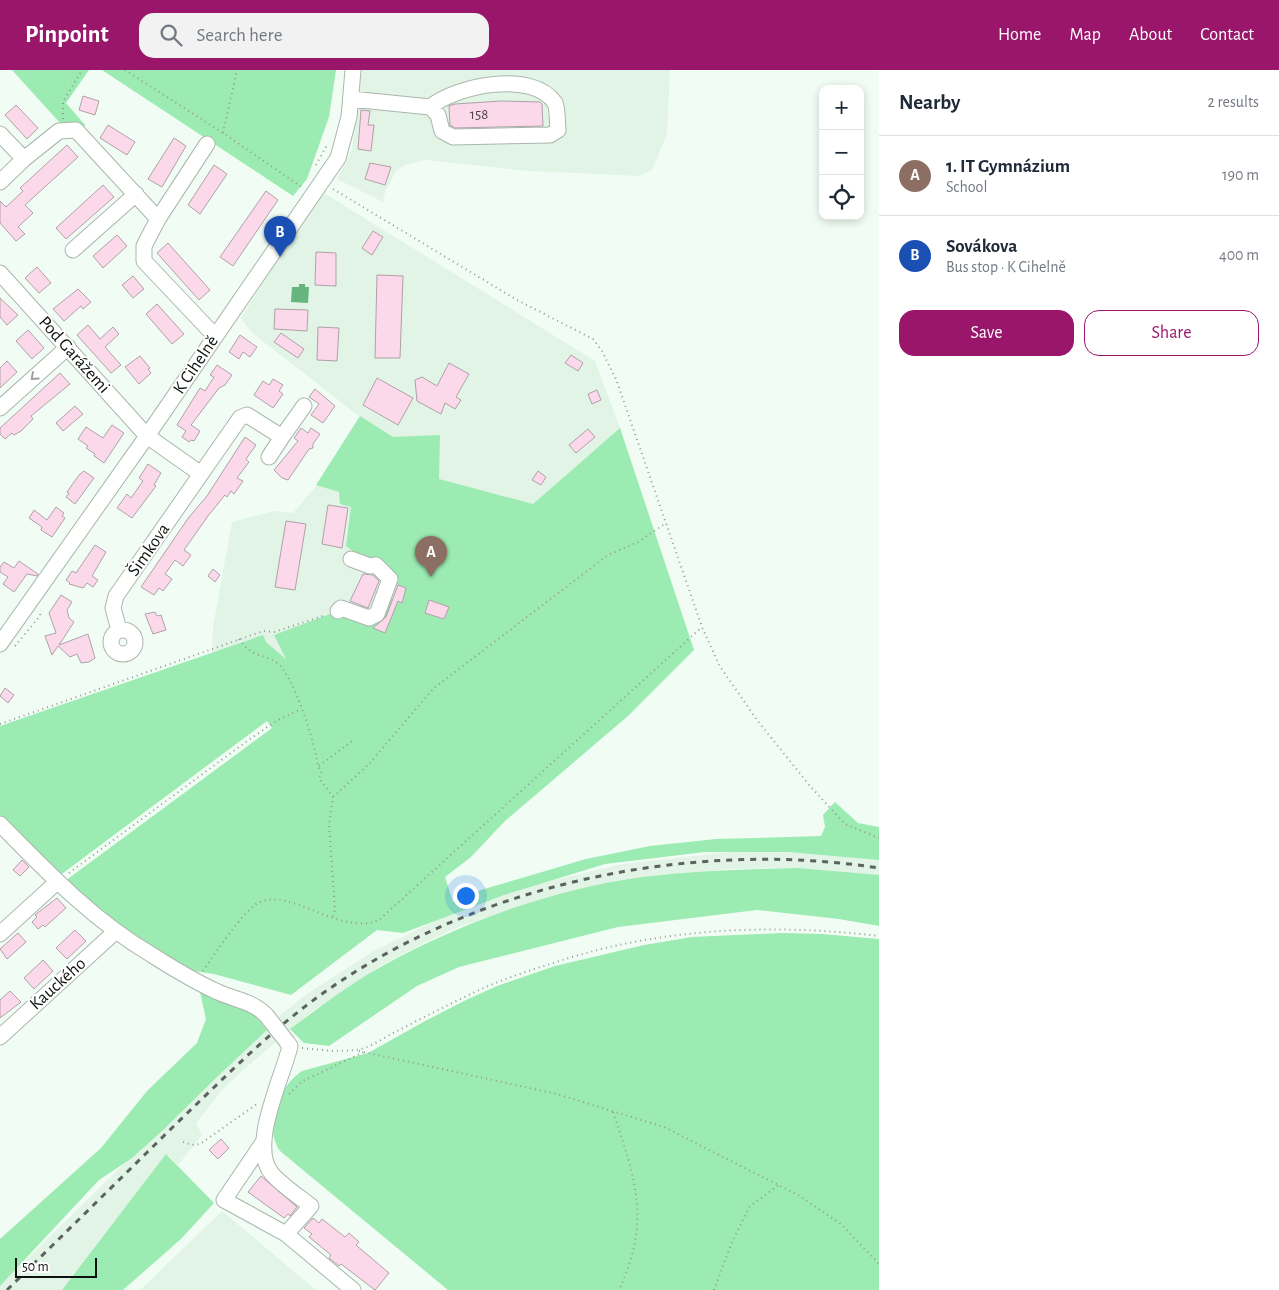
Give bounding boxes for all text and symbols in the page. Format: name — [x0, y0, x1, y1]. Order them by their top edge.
search box — [139, 13, 489, 58]
icon: search — [157, 21, 185, 49]
text: Pinpoint — [25, 23, 109, 47]
text: Search here — [197, 26, 283, 45]
text: Home — [998, 26, 1041, 44]
text: Map — [1069, 26, 1101, 44]
text: About — [1129, 26, 1172, 44]
text: Contact — [1200, 26, 1254, 44]
map controls — [819, 85, 864, 220]
button: + — [819, 85, 864, 130]
text: Nearby — [899, 92, 960, 113]
text: 2 results — [1207, 94, 1259, 110]
house number: 158 — [470, 107, 488, 122]
button: − — [819, 130, 864, 175]
text: 1. IT Gymnázium — [946, 157, 1070, 176]
text: A — [910, 167, 920, 183]
text: 190 m — [1222, 167, 1259, 183]
button: locate — [819, 175, 864, 220]
text: School — [946, 179, 987, 195]
pin: B — [264, 216, 296, 257]
text: Sovákova — [946, 237, 1017, 256]
text: B — [910, 247, 920, 263]
text: 400 m — [1219, 247, 1259, 263]
text: Bus stop · K Cihelně — [946, 259, 1066, 275]
button: Save — [899, 310, 1074, 356]
button: Share — [1084, 310, 1259, 356]
street label: Pod Garážemi — [35, 313, 113, 397]
street label: K Cihelně — [170, 333, 222, 397]
one-way arrow — [31, 372, 40, 381]
street label: Šimkova — [122, 519, 173, 579]
pin: A — [415, 536, 447, 577]
your location — [453, 883, 479, 909]
street label: Kauckého — [27, 954, 90, 1014]
scale bar — [15, 1255, 98, 1278]
text: 50 m — [22, 1260, 49, 1274]

